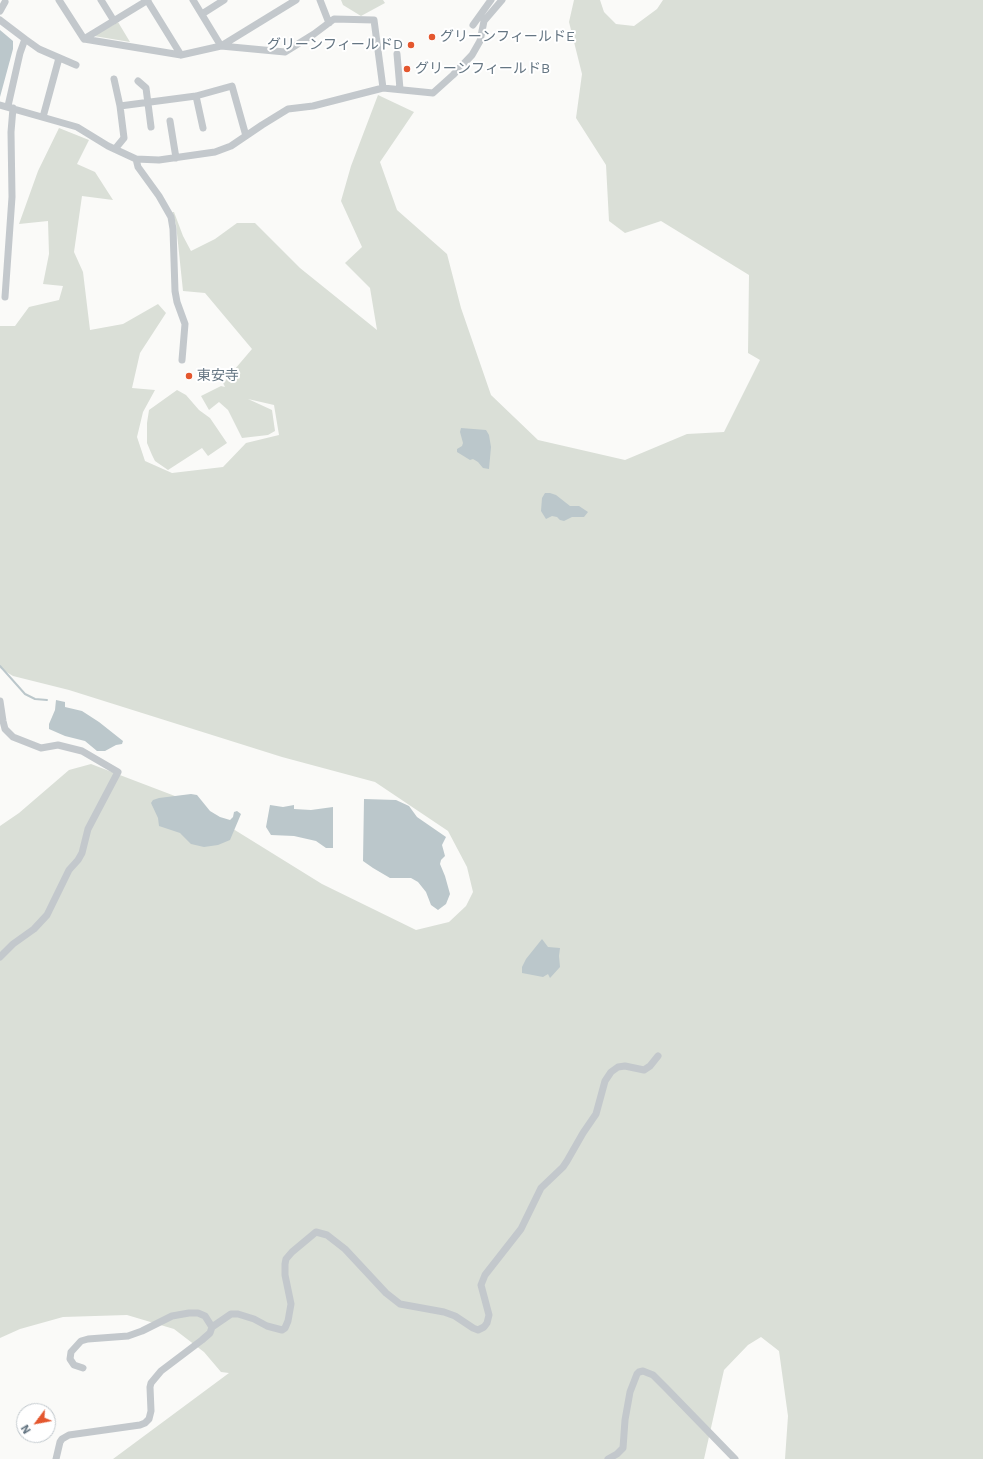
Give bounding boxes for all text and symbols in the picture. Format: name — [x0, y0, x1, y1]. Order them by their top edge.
place label: グリーンフィールドE — [440, 29, 575, 45]
marker: グリーンフィールドE — [427, 32, 437, 42]
place label: グリーンフィールドD — [267, 37, 403, 53]
marker: グリーンフィールドD — [406, 40, 416, 50]
place label: グリーンフィールドB — [415, 61, 550, 77]
marker: グリーンフィールドB — [402, 64, 412, 74]
place label: 東安寺 — [197, 368, 239, 384]
marker: 東安寺 — [184, 371, 194, 381]
north arrow — [16, 1403, 56, 1443]
text: N — [19, 1422, 34, 1436]

